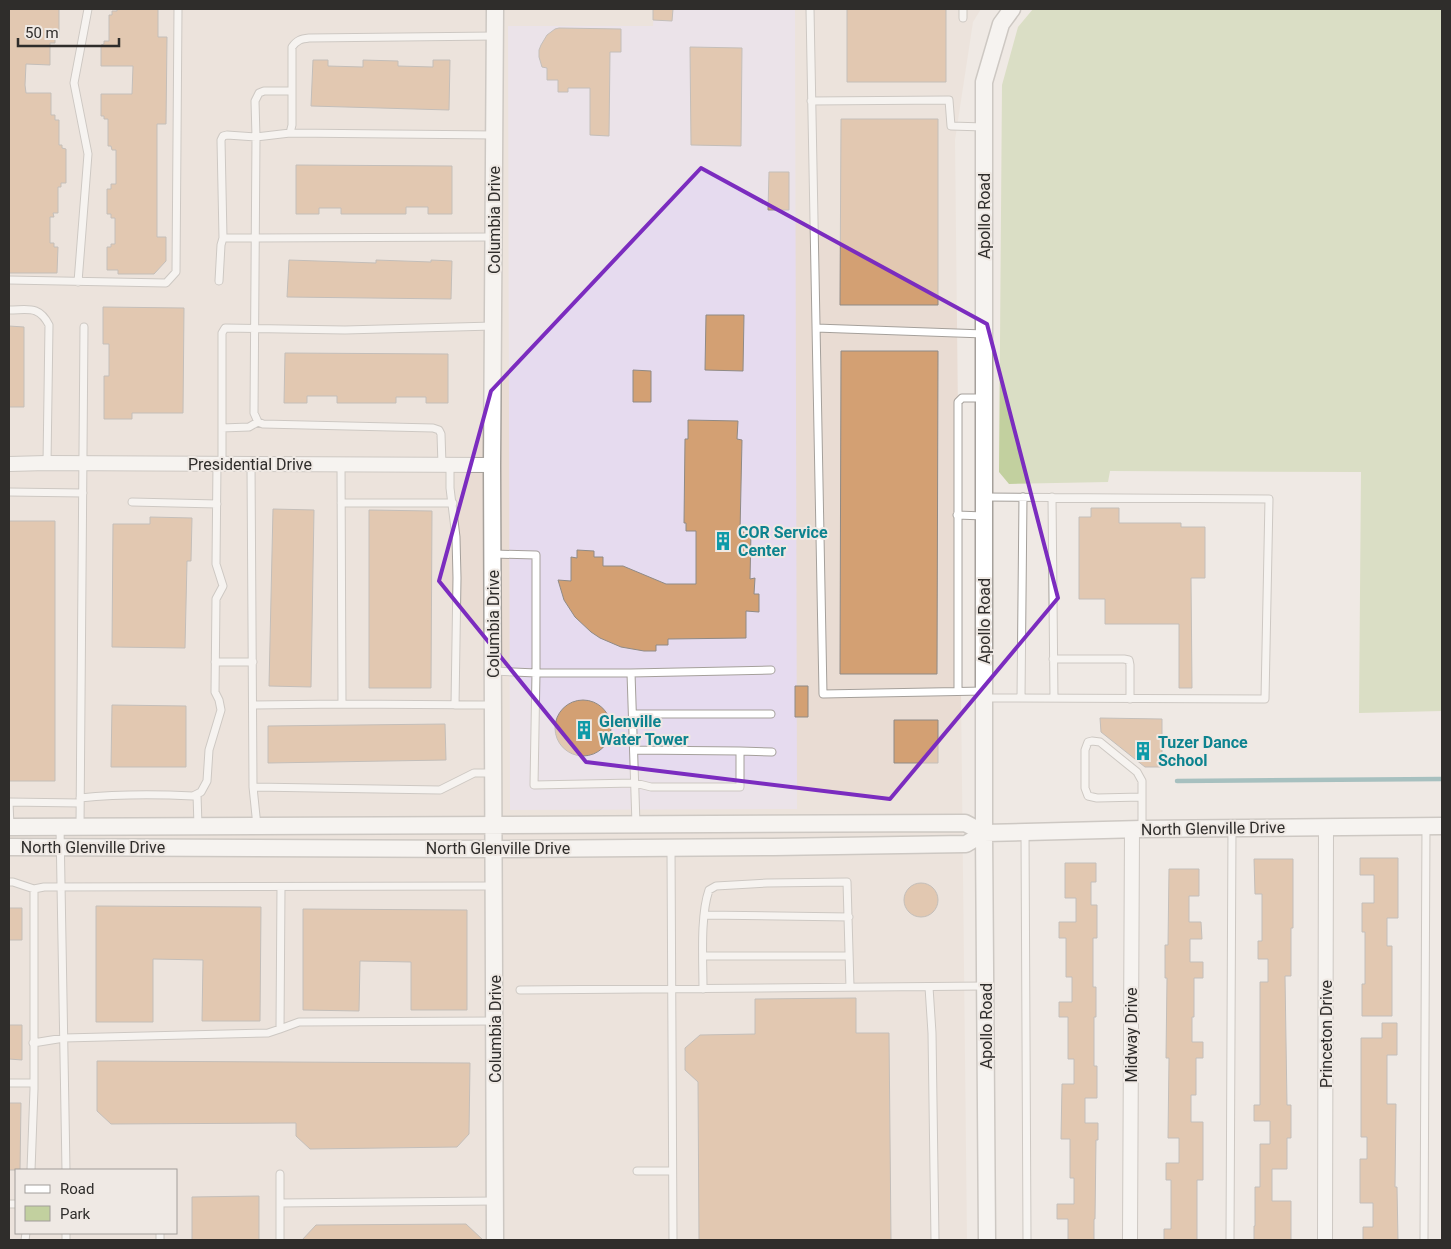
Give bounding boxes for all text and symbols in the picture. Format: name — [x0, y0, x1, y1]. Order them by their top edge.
scale bar — [18, 15, 119, 47]
text: 50 m — [25, 24, 59, 42]
street label: Columbia Drive — [485, 166, 504, 274]
street label: Apollo Road — [975, 173, 994, 259]
street label: Presidential Drive — [188, 455, 312, 474]
place label: COR Service Center — [738, 523, 828, 560]
building icon: COR Service Center — [712, 530, 734, 552]
street label: Columbia Drive — [484, 570, 503, 678]
street label: Apollo Road — [975, 578, 994, 664]
place label: Glenville Water Tower — [599, 712, 689, 749]
building icon: Glenville Water Tower — [573, 719, 595, 741]
place label: Tuzer Dance School — [1158, 733, 1248, 770]
building icon: Tuzer Dance School — [1132, 740, 1154, 762]
street label: North Glenville Drive — [1141, 818, 1285, 839]
street label: North Glenville Drive — [21, 838, 165, 857]
street label: North Glenville Drive — [426, 839, 570, 858]
street label: Columbia Drive — [486, 975, 505, 1083]
street label: Princeton Drive — [1317, 980, 1336, 1088]
street label: Apollo Road — [977, 983, 996, 1069]
street label: Midway Drive — [1122, 988, 1141, 1082]
legend — [15, 1169, 178, 1234]
text: Road — [60, 1180, 94, 1198]
text: Park — [60, 1205, 91, 1223]

